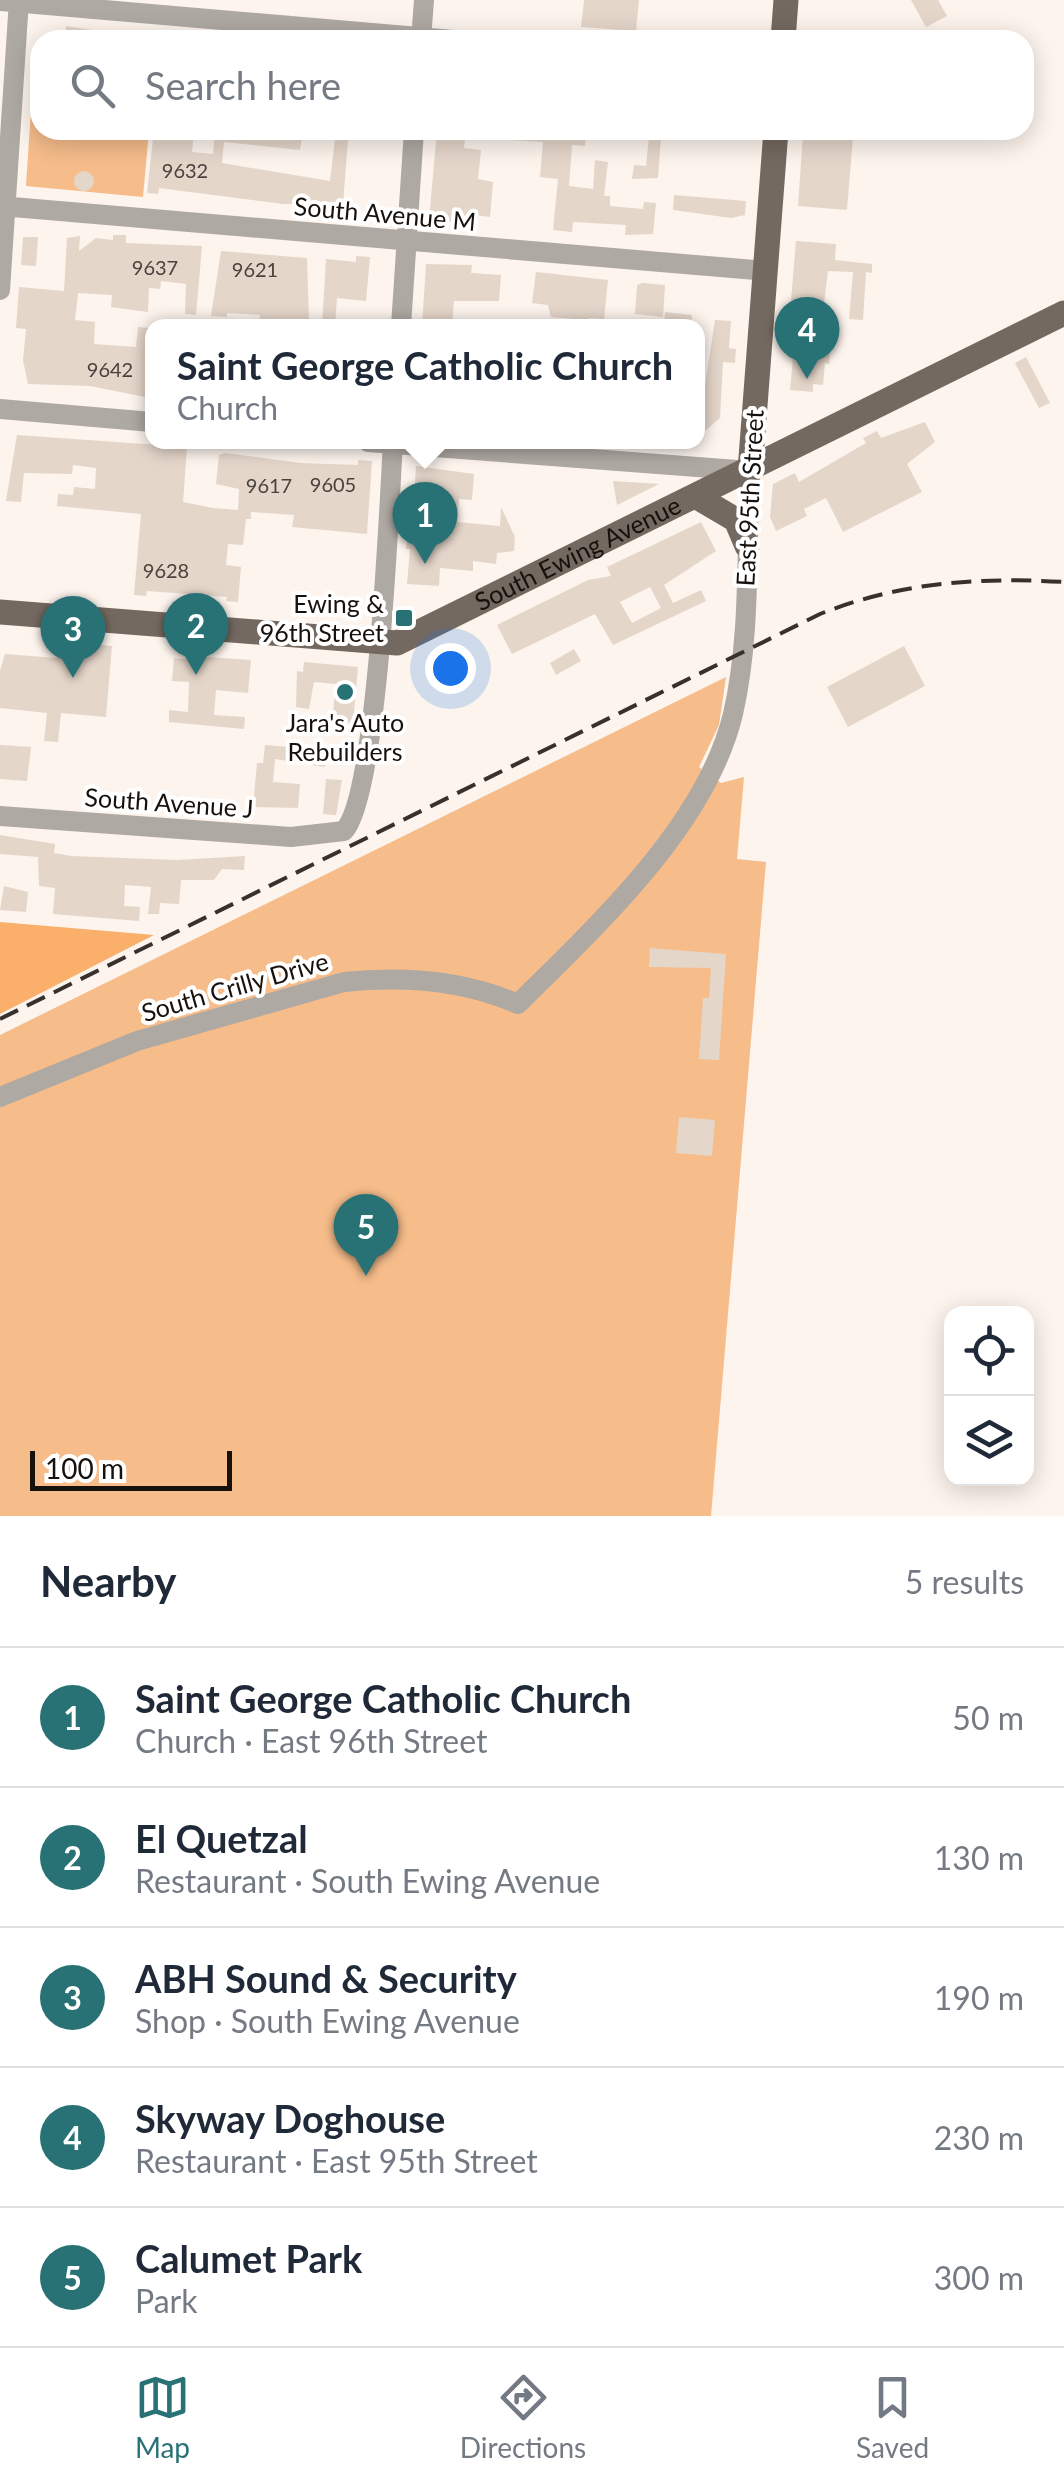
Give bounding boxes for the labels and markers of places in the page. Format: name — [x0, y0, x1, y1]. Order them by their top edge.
pin: 4 — [774, 296, 840, 379]
pin: 1 — [392, 482, 458, 564]
place label: Ewing & 96th Street — [260, 588, 384, 647]
pin: 2 — [164, 592, 228, 675]
pin: 3 — [40, 596, 106, 678]
marker: Ewing & 96th Street — [393, 607, 415, 629]
marker: Jara's Auto Rebuilders — [334, 681, 356, 703]
place label: Jara's Auto Rebuilders — [286, 707, 404, 766]
pin: 5 — [334, 1194, 398, 1276]

